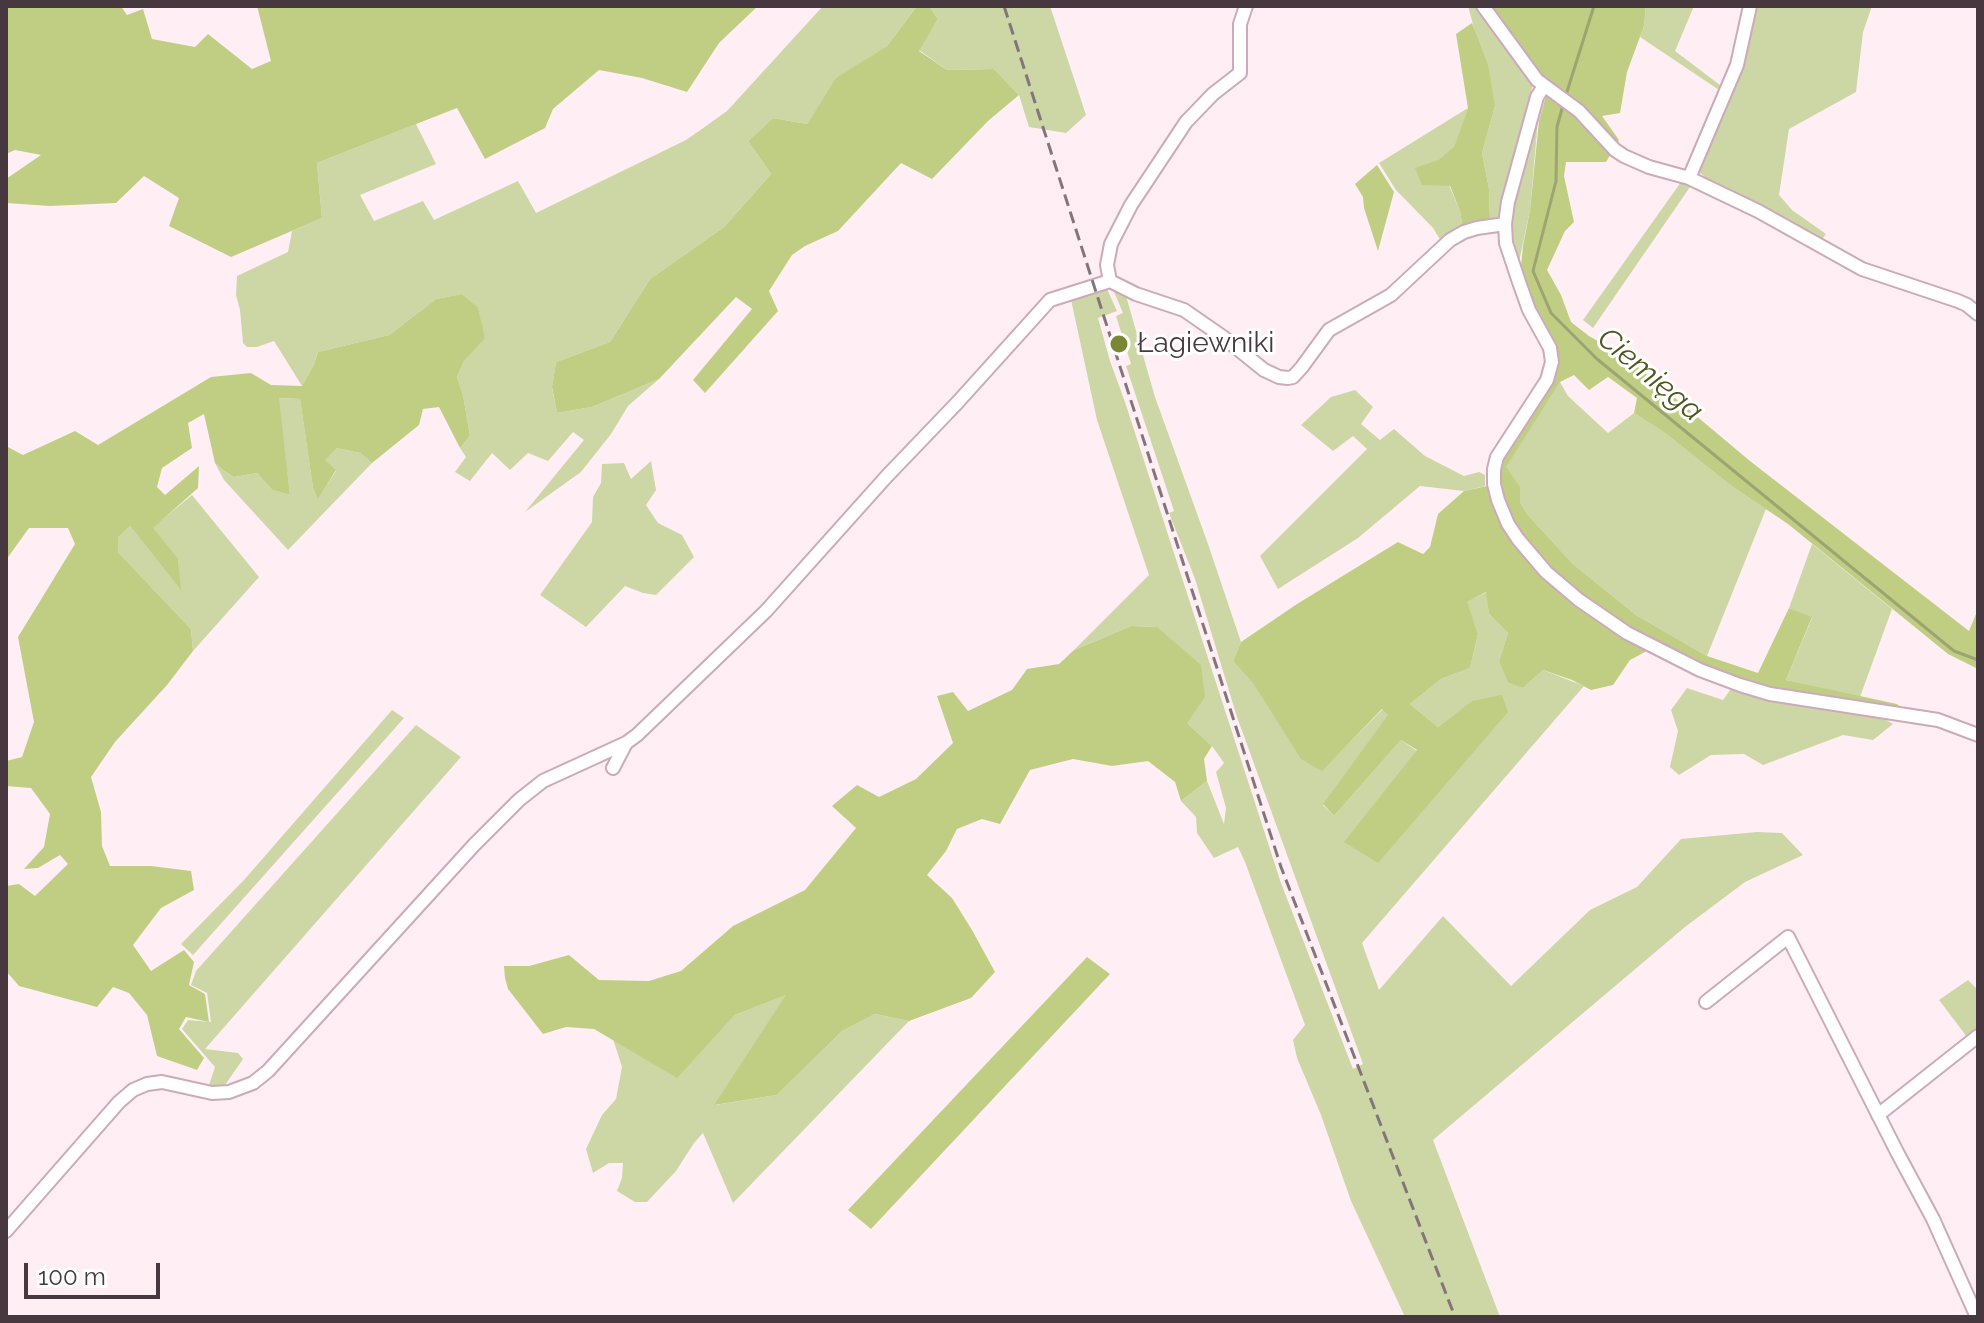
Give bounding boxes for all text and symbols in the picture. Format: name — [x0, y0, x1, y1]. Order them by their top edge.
water label: Ciemięga — [1590, 321, 1710, 429]
place label: Łagiewniki — [1137, 327, 1274, 361]
marker: Łagiewniki — [1108, 333, 1130, 355]
scale bar — [28, 1247, 164, 1297]
text: 100 m — [38, 1262, 106, 1291]

